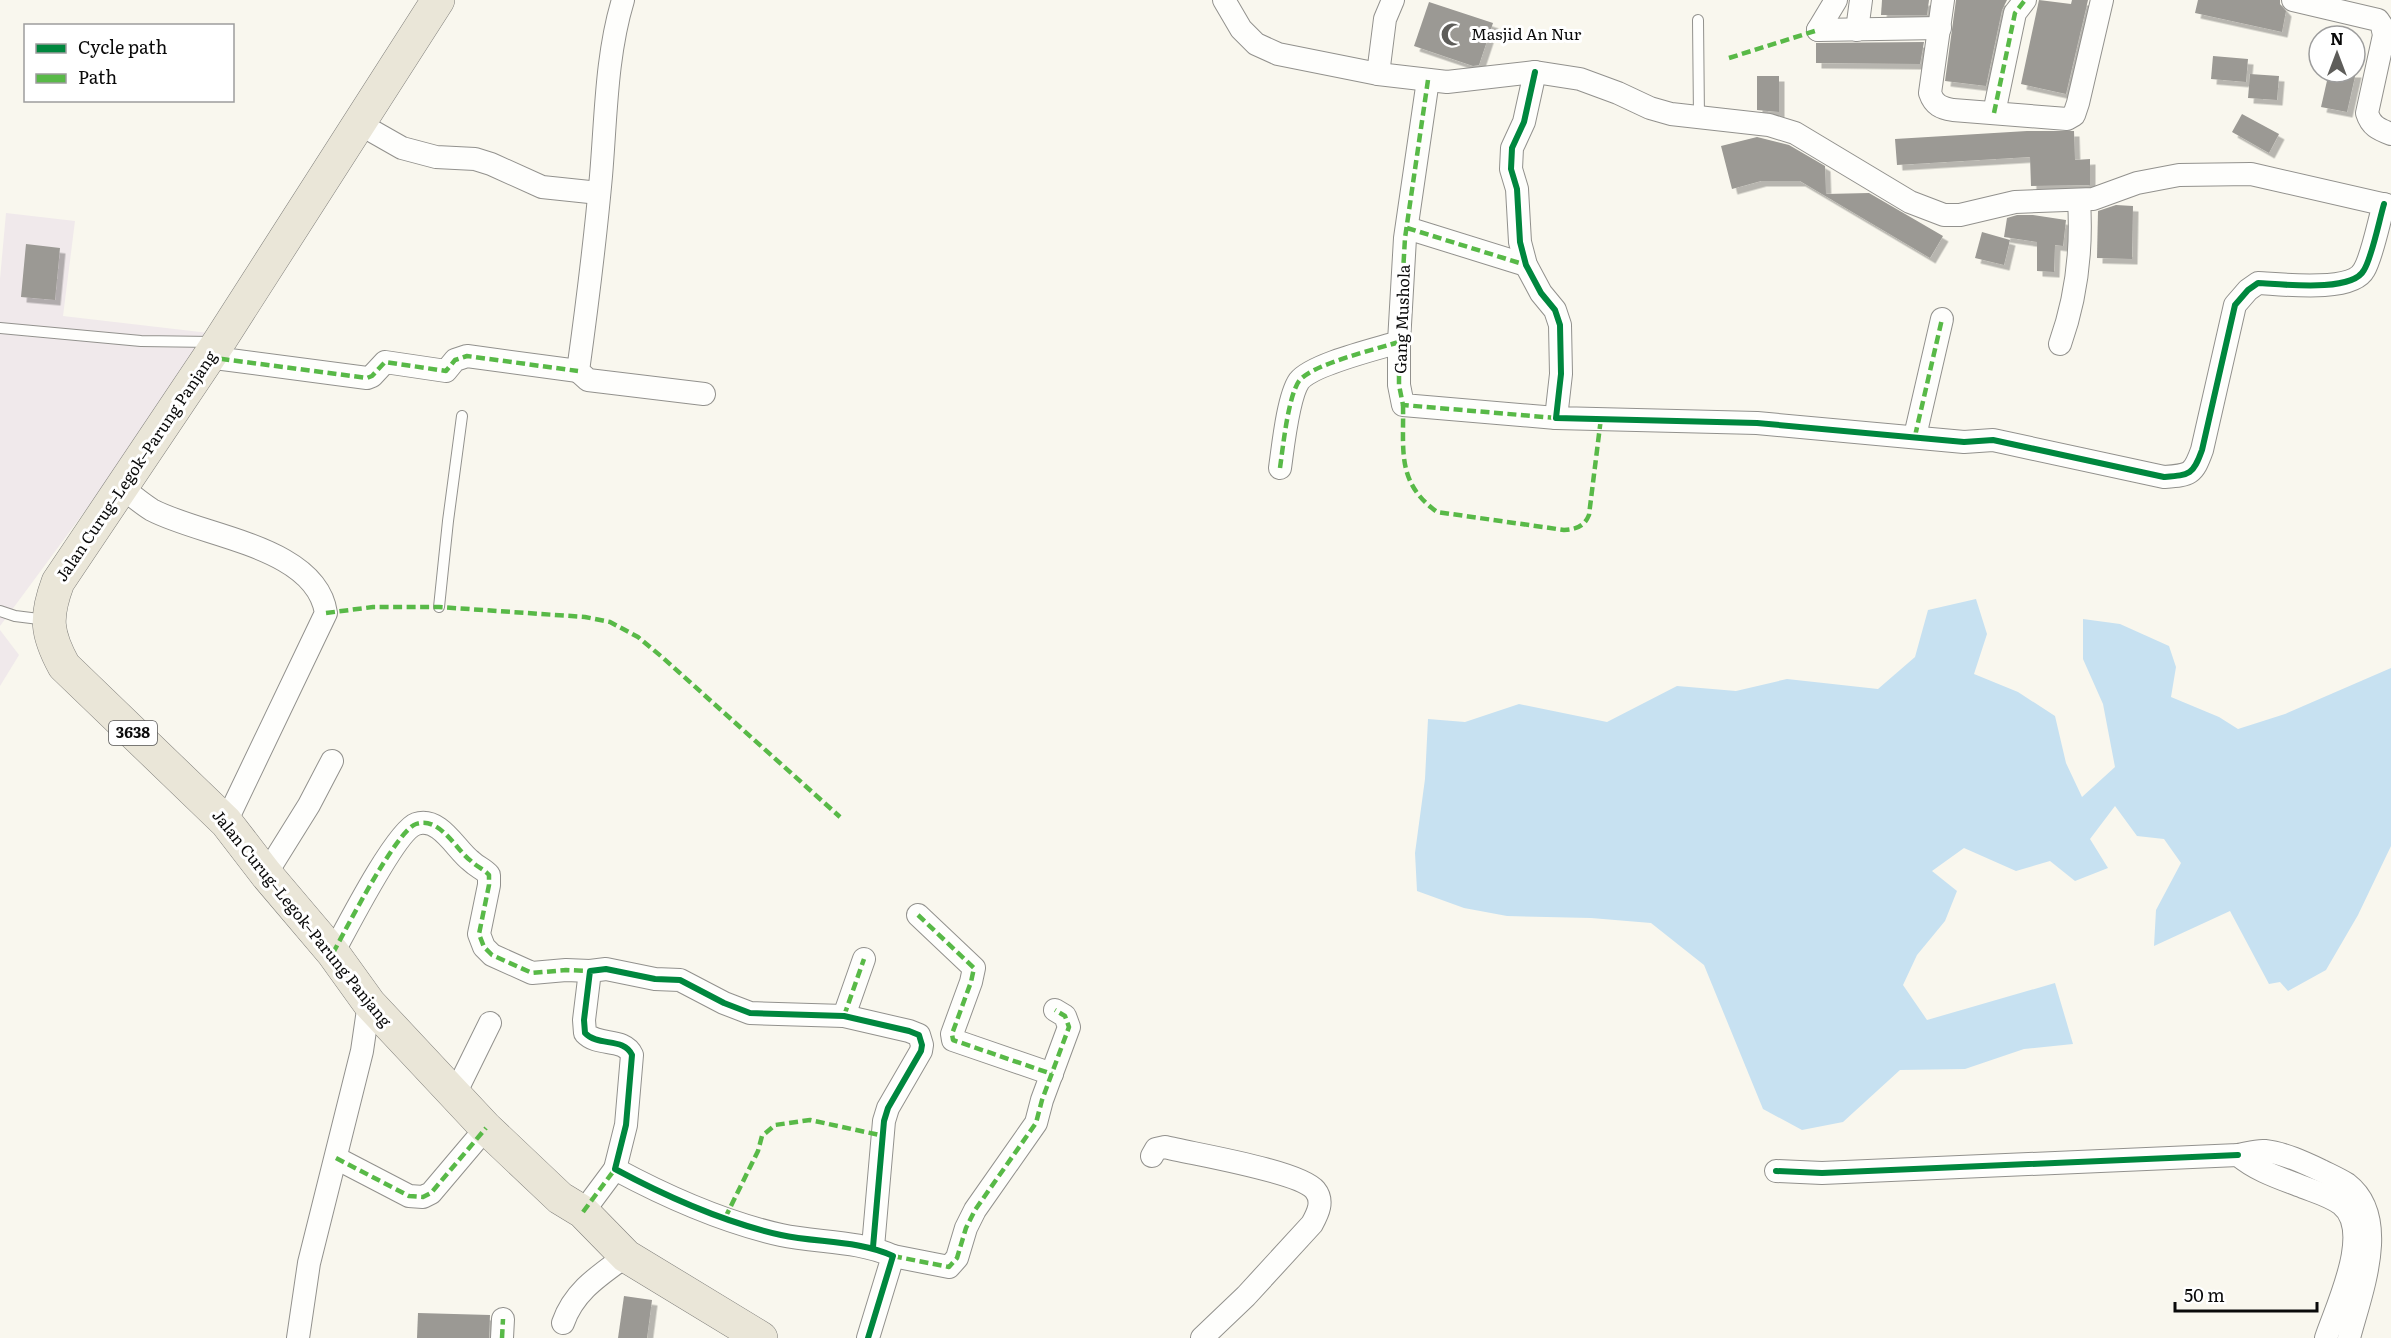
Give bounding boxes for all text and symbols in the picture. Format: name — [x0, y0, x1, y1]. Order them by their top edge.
mosque icon: Masjid An Nur — [1440, 21, 1466, 47]
place label: Masjid An Nur — [1471, 21, 1582, 45]
legend — [24, 24, 234, 102]
north arrow — [2307, 24, 2367, 84]
text: N — [2330, 26, 2344, 50]
text: Cycle path — [78, 33, 167, 60]
text: Path — [78, 63, 117, 90]
street label: Gang Mushola — [1387, 263, 1415, 374]
street label: Jalan Curug–Legok–Parung Panjang — [49, 345, 222, 586]
road number: 3638 — [109, 721, 157, 745]
street label: Jalan Curug–Legok–Parung Panjang — [207, 804, 398, 1031]
scale bar — [2175, 1275, 2318, 1313]
text: 50 m — [2184, 1281, 2225, 1308]

